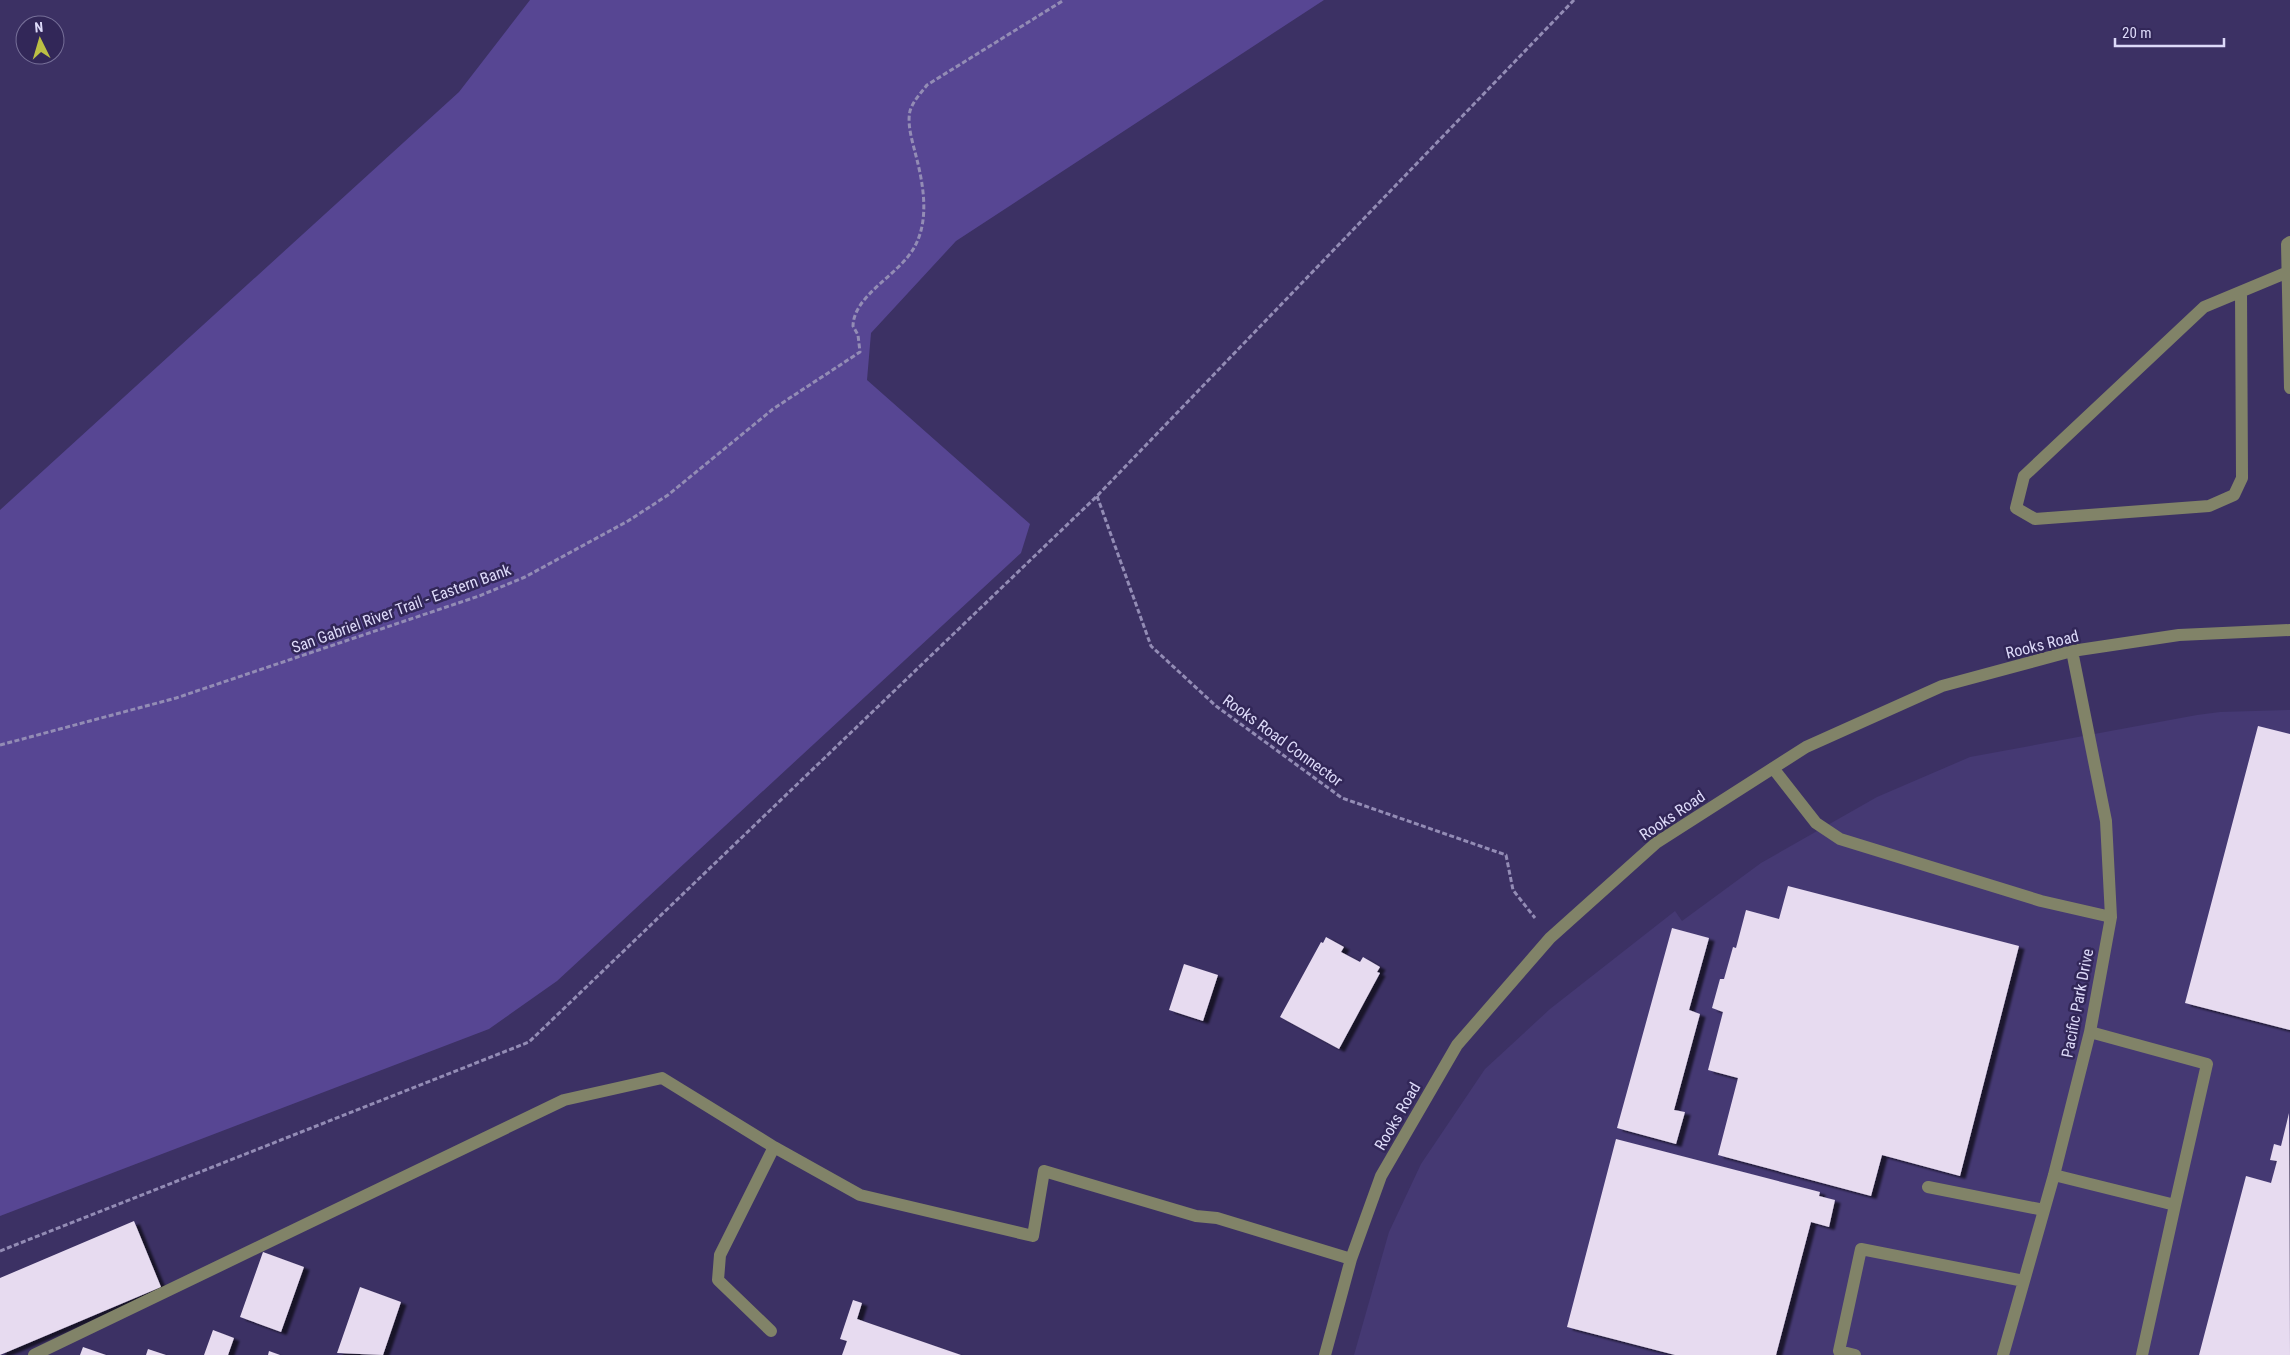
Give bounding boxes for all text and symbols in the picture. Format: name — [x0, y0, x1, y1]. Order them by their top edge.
north arrow — [15, 15, 65, 65]
scale bar — [2115, 15, 2224, 47]
text: N — [34, 19, 44, 35]
text: 20 m — [2122, 24, 2152, 42]
street label: San Gabriel River Trail - Eastern Bank — [289, 560, 514, 657]
street label: Rooks Road — [2004, 626, 2081, 663]
street label: Rooks Road Connector — [1219, 691, 1346, 790]
street label: Rooks Road — [1636, 787, 1709, 844]
street label: Pacific Park Drive — [2058, 947, 2097, 1059]
street label: Rooks Road — [1370, 1079, 1424, 1153]

